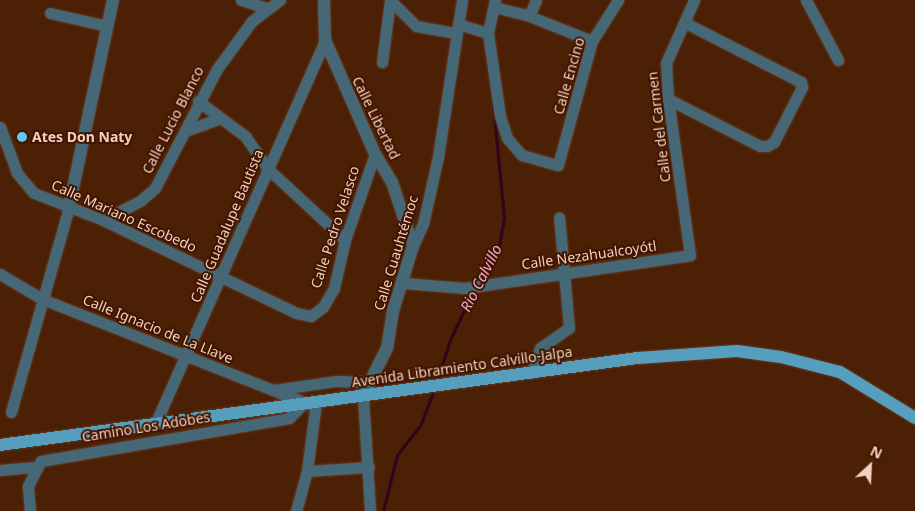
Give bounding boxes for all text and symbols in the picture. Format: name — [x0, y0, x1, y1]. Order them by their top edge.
street label: Calle Encino — [550, 36, 588, 116]
street label: Calle Lucio Blanco — [139, 63, 207, 177]
street label: Calle del Carmen — [644, 71, 674, 183]
street label: Calle Libertad — [349, 74, 403, 162]
place label: Ates Don Naty — [32, 129, 132, 145]
marker: Ates Don Naty — [16, 131, 28, 143]
street label: Calle Guadalupe Bautista — [187, 147, 267, 305]
street label: Calle Pedro Velasco — [307, 164, 363, 290]
street label: Calle Mariano Escobedo — [49, 176, 199, 256]
street label: Calle Cuauhtémoc — [371, 193, 421, 313]
street label: Calle Nezahualcoyótl — [520, 237, 658, 273]
water label: Rio Calvillo — [456, 241, 506, 315]
street label: Calle Ignacio de La Llave — [80, 291, 236, 367]
street label: Avenida Libramiento Calvillo-Jalpa — [351, 343, 573, 391]
street label: Camino Los Adobes — [81, 409, 211, 445]
north arrow — [845, 441, 895, 491]
text: N — [867, 441, 886, 463]

